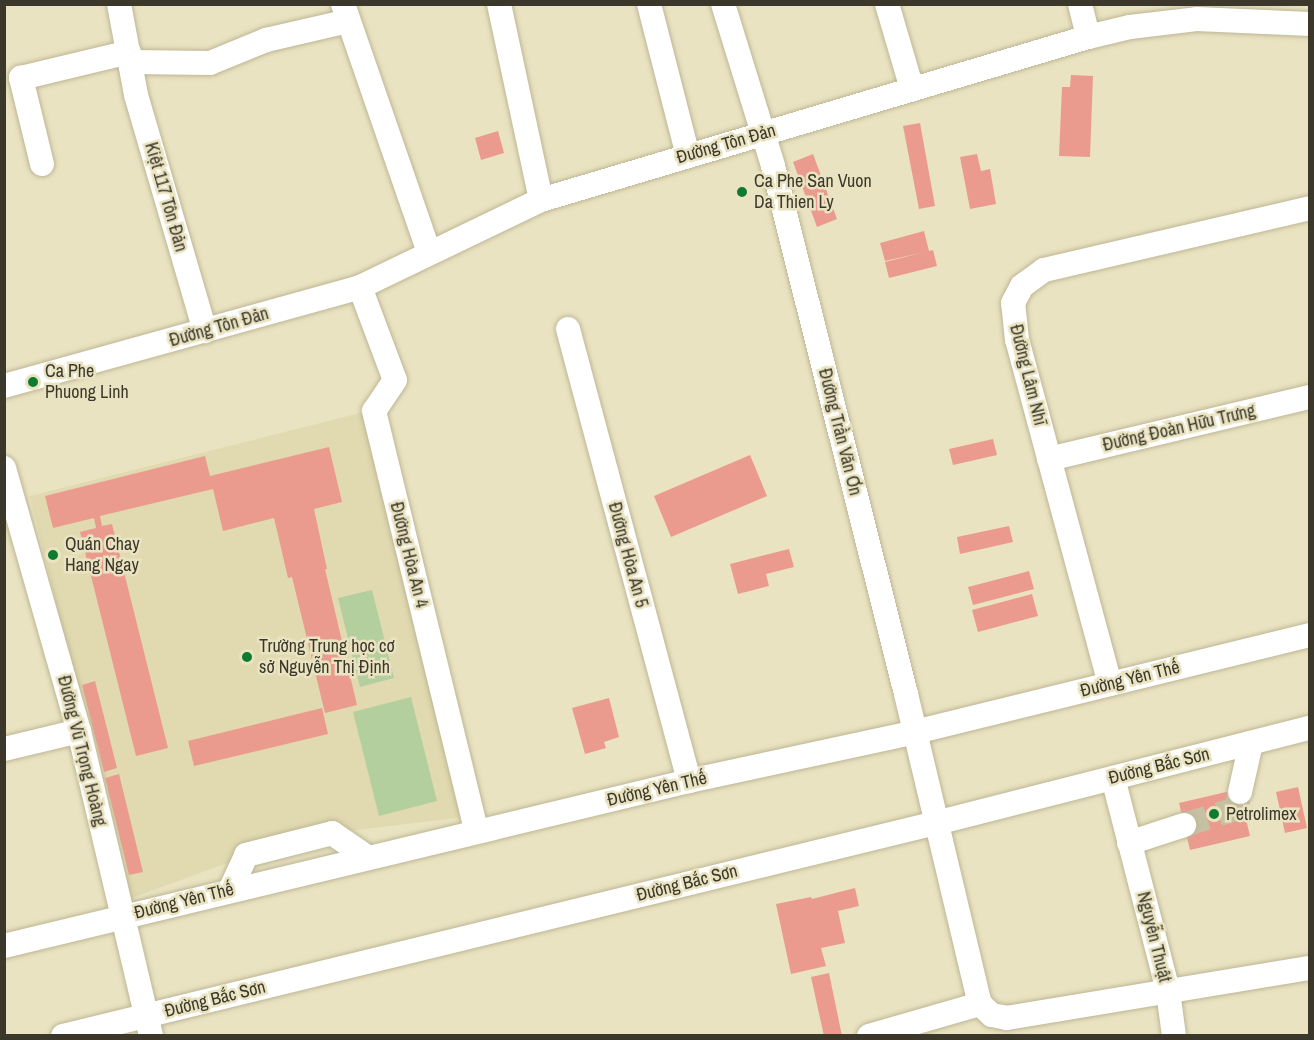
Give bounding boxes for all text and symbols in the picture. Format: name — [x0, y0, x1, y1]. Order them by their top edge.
street label: Đường Tôn Đản — [674, 119, 778, 169]
street label: Kiệt 117 Tôn Đản — [140, 140, 192, 254]
place label: Ca Phe San Vuon Da Thien Ly — [754, 171, 872, 213]
marker: Ca Phe San Vuon Da Thien Ly — [735, 185, 749, 199]
street label: Đường Tôn Đản — [167, 302, 271, 352]
street label: Đường Lâm Nhĩ — [1005, 322, 1051, 428]
place label: Ca Phe Phuong Linh — [45, 361, 129, 404]
street label: Đường Trần Văn Ơn — [814, 366, 866, 498]
marker: Ca Phe Phuong Linh — [26, 375, 40, 389]
street label: Đường Đoàn Hữu Trưng — [1100, 400, 1258, 456]
street label: Đường Hòa An 4 — [385, 499, 433, 611]
street label: Đường Hòa An 5 — [603, 499, 653, 611]
place label: Quán Chay Hang Ngay — [65, 534, 140, 576]
marker: Quán Chay Hang Ngay — [46, 548, 60, 562]
place label: Trường Trung học cơ sở Nguyễn Thị Định — [259, 636, 395, 678]
marker: Trường Trung học cơ sở Nguyễn Thị Định — [240, 650, 254, 664]
street label: Đường Yên Thế — [1078, 656, 1182, 702]
street label: Đường Vũ Trọng Hoàng — [53, 673, 111, 829]
street label: Đường Bắc Sơn — [1106, 743, 1212, 789]
street label: Đường Yên Thế — [605, 767, 709, 811]
place label: Petrolimex — [1226, 803, 1297, 825]
marker: Petrolimex — [1207, 807, 1221, 821]
street label: Đường Bắc Sơn — [634, 860, 740, 906]
street label: Đường Yên Thế — [132, 878, 236, 924]
street label: Nguyễn Thuật — [1132, 889, 1176, 985]
street label: Đường Bắc Sơn — [162, 976, 268, 1022]

